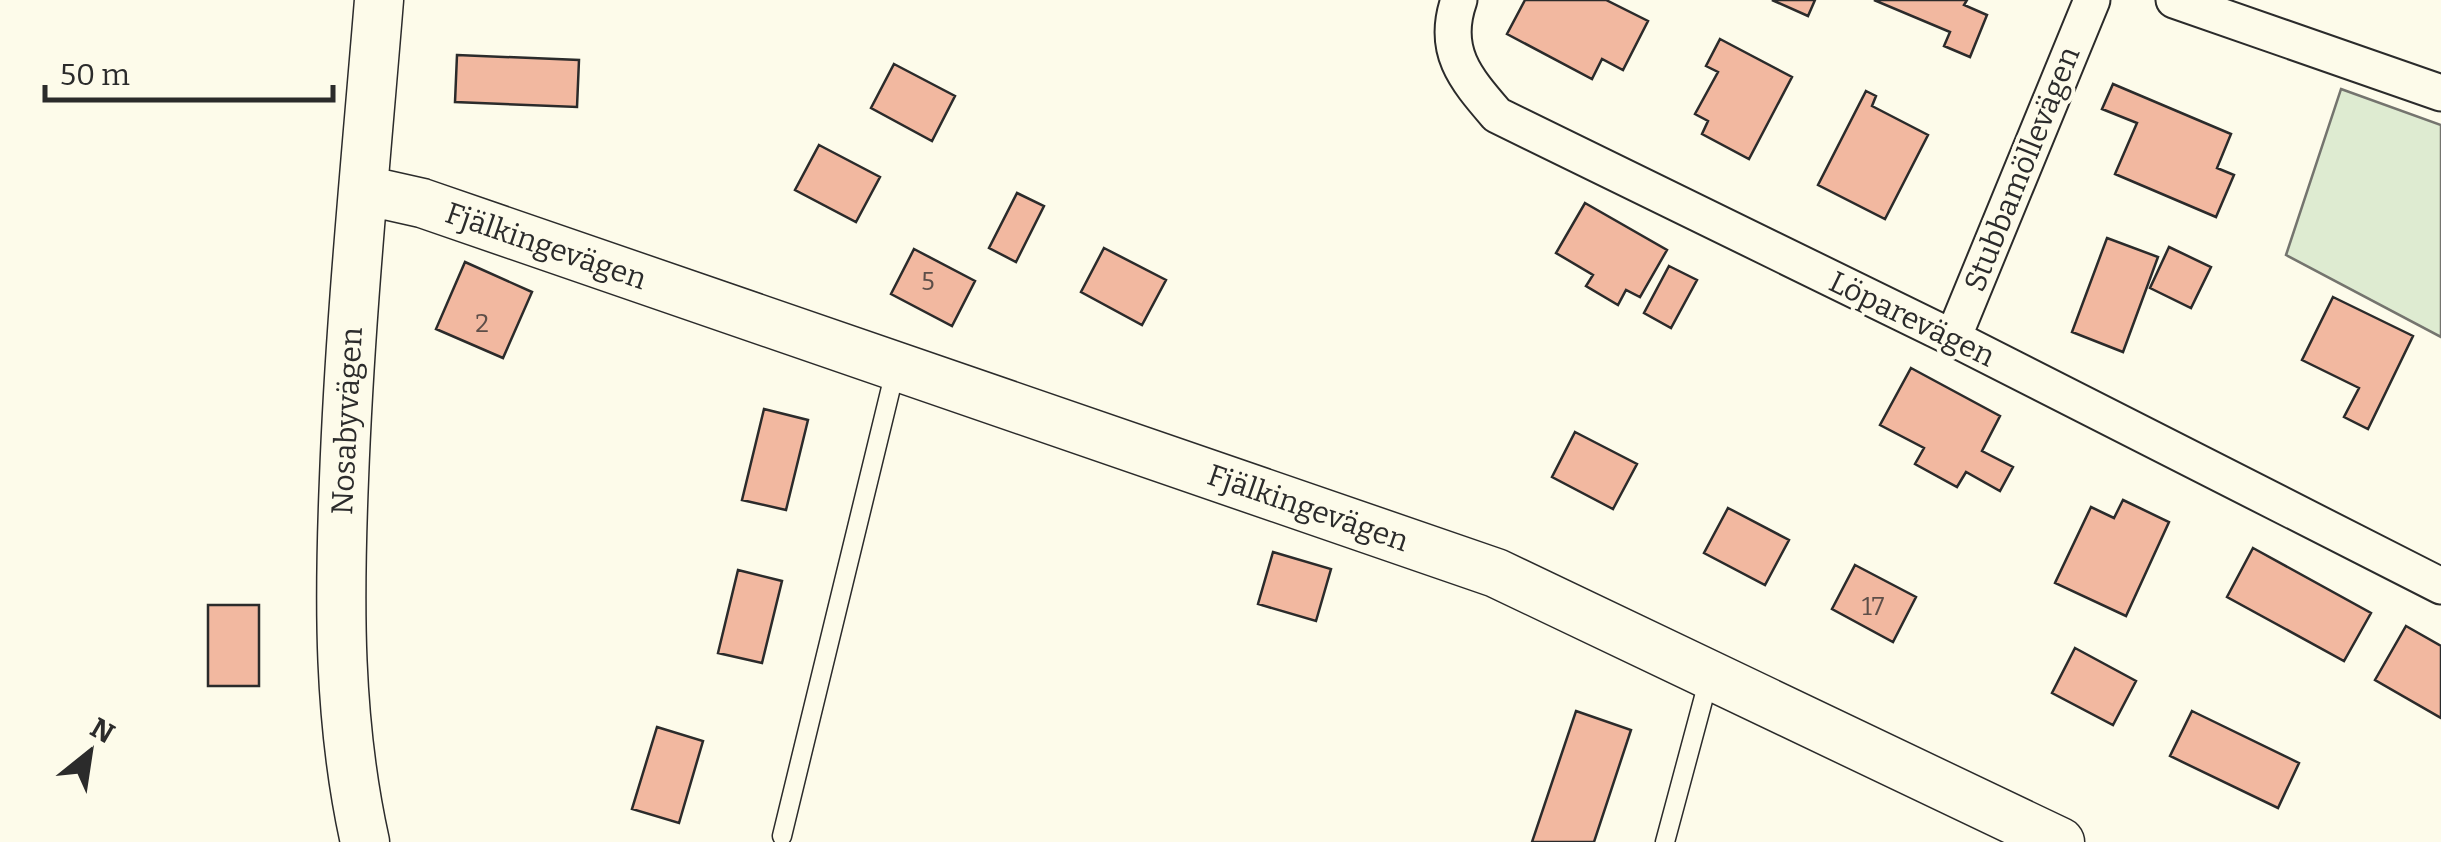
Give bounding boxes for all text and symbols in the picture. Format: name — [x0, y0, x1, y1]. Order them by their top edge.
scale bar — [45, 40, 332, 102]
street label: Stubbamöllevägen — [1956, 41, 2088, 297]
text: 50 m — [60, 57, 130, 93]
street label: Fjälkingevägen — [441, 195, 651, 297]
street label: Löparevägen — [1823, 263, 2001, 375]
house number: 5 — [921, 267, 935, 297]
house number: 2 — [475, 309, 489, 339]
street label: Nosabyvägen — [324, 326, 370, 516]
street label: Fjälkingevägen — [1203, 457, 1413, 559]
house number: 17 — [1862, 592, 1885, 622]
north arrow — [40, 702, 140, 802]
text: N — [85, 711, 120, 750]

